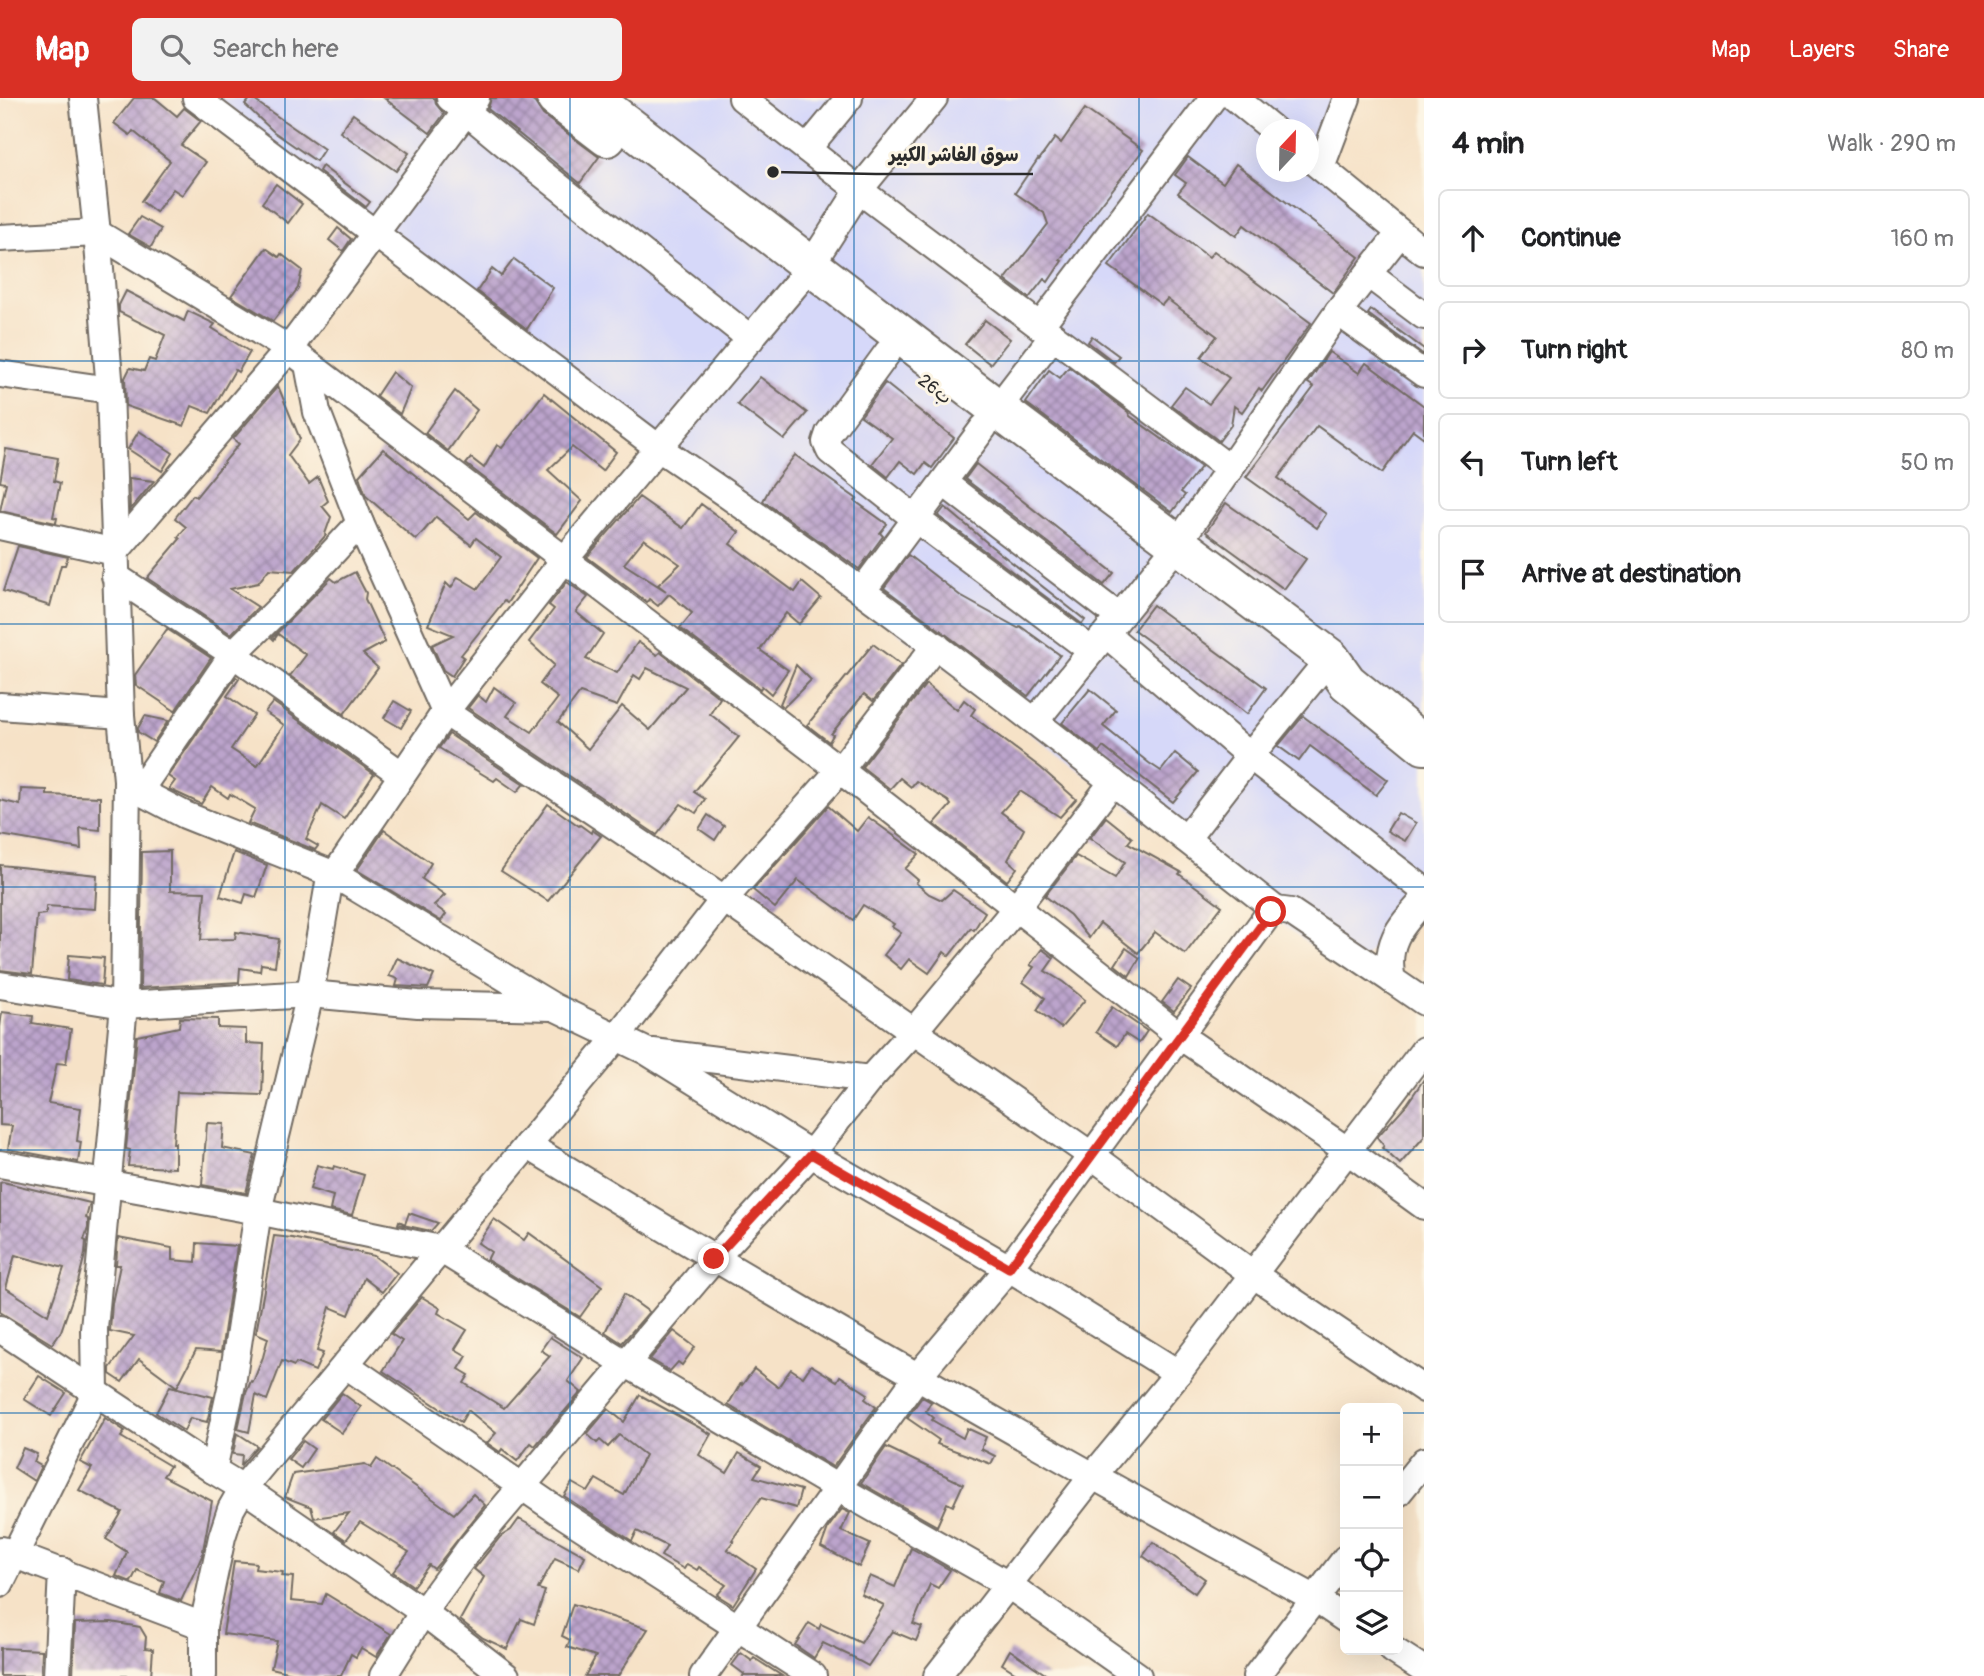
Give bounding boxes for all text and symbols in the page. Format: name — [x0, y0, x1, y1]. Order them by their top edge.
search box — [132, 18, 622, 81]
text: Map — [35, 29, 90, 70]
icon: search — [156, 30, 194, 68]
text: Search here — [212, 33, 339, 65]
text: Map — [1711, 35, 1751, 64]
text: Layers — [1789, 35, 1855, 64]
text: Share — [1893, 35, 1949, 64]
north arrow — [1256, 119, 1319, 182]
text: 4 min — [1452, 125, 1525, 162]
text: Walk · 290 m — [1827, 129, 1956, 158]
callout: سوق الفاشر الكبير — [876, 134, 1033, 174]
text: سوق الفاشر الكبير — [887, 143, 1019, 167]
icon: ahead — [1454, 219, 1492, 257]
text: Continue — [1521, 222, 1621, 254]
text: 160 m — [1890, 224, 1954, 253]
icon: right — [1454, 331, 1492, 369]
text: Turn right — [1521, 334, 1627, 366]
text: 80 m — [1901, 336, 1954, 365]
street label: 26ب — [913, 369, 956, 410]
icon: left — [1454, 443, 1492, 481]
text: Turn left — [1521, 446, 1617, 478]
text: 50 m — [1900, 448, 1954, 477]
icon: arrive — [1454, 555, 1492, 593]
text: Arrive at destination — [1521, 558, 1741, 590]
route start — [1255, 896, 1286, 927]
route end — [698, 1243, 729, 1274]
map controls — [1340, 1403, 1403, 1655]
button: + — [1340, 1403, 1403, 1466]
button: − — [1340, 1466, 1403, 1529]
button: locate — [1340, 1529, 1403, 1592]
button: layers — [1340, 1592, 1403, 1655]

